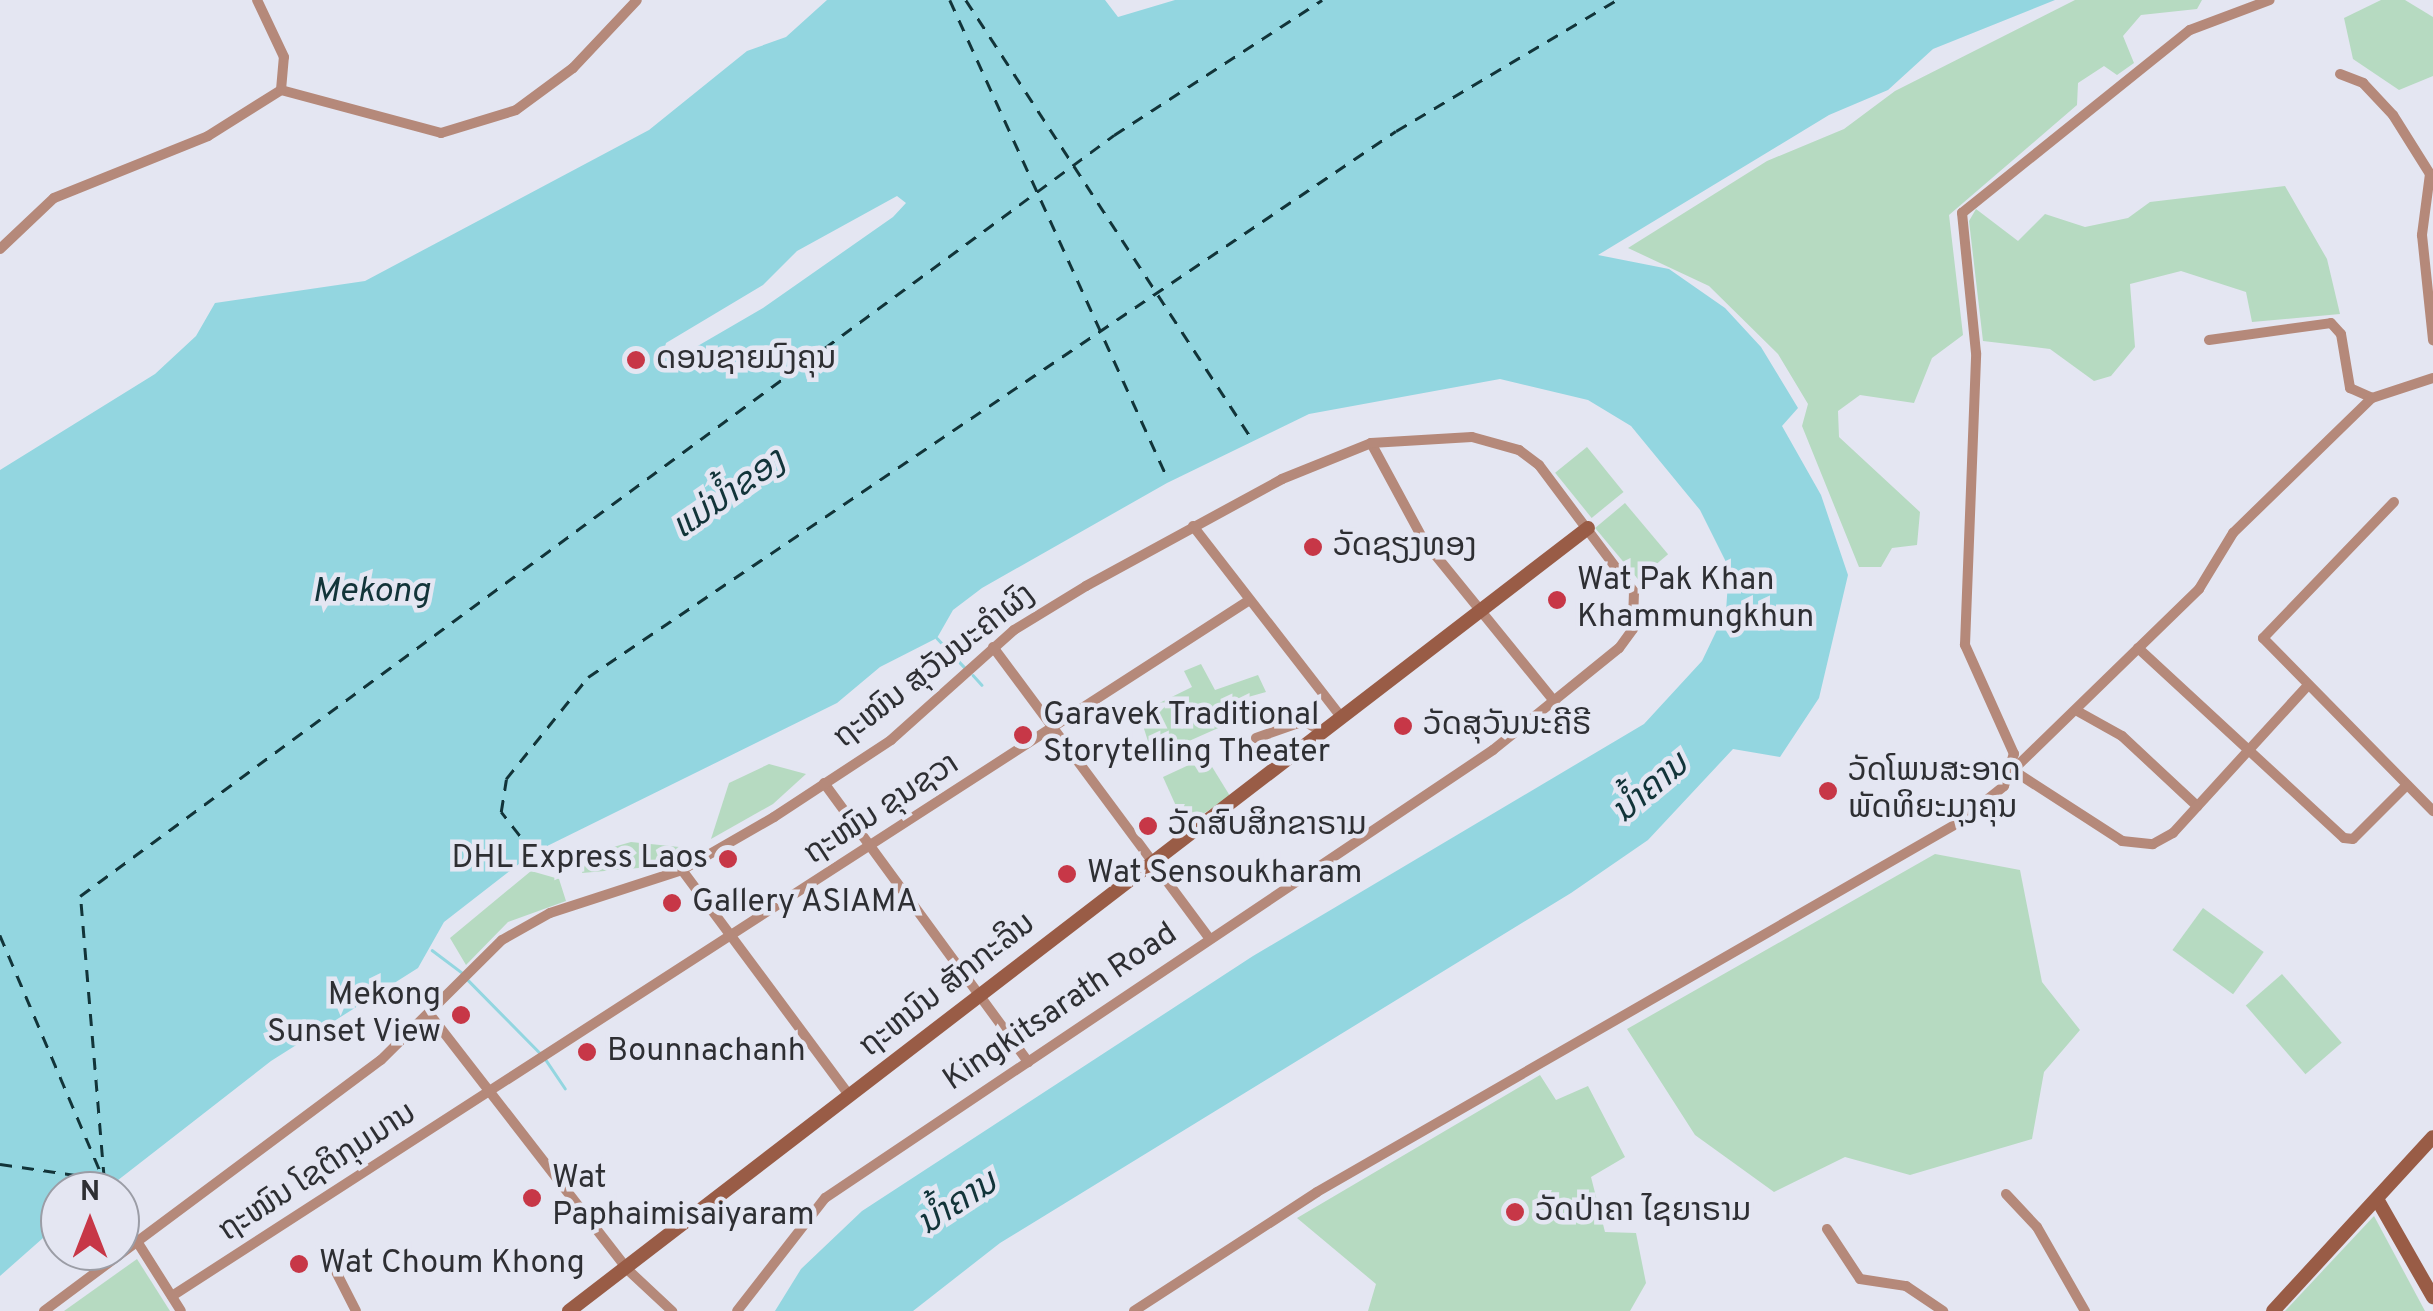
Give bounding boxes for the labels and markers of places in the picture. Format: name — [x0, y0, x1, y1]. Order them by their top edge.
place label: ດອນຊາຍມົງຄຸນ — [656, 341, 836, 379]
marker: ດອນຊາຍມົງຄຸນ — [625, 349, 647, 371]
place label: ວັດຊຽງທອງ — [1333, 528, 1477, 566]
marker: ວັດຊຽງທອງ — [1302, 536, 1324, 558]
place label: Wat Pak Khan Khammungkhun — [1577, 563, 1814, 638]
marker: Wat Pak Khan Khammungkhun — [1546, 589, 1568, 611]
place label: Garavek Traditional Storytelling Theater — [1043, 698, 1332, 773]
place label: ວັດສຸວັນນະຄີຣີ — [1423, 707, 1592, 745]
marker: ວັດສຸວັນນະຄີຣີ — [1392, 715, 1414, 737]
marker: Garavek Traditional Storytelling Theater — [1012, 724, 1034, 746]
place label: ວັດໂພນສະອາດ ພັດທິຍະມຸງຄຸນ — [1848, 754, 2021, 829]
marker: ວັດໂພນສະອາດ ພັດທິຍະມຸງຄຸນ — [1817, 780, 1839, 802]
place label: ວັດສົບສິກຂາຣາມ — [1168, 807, 1367, 845]
marker: ວັດສົບສິກຂາຣາມ — [1137, 815, 1159, 837]
place label: DHL Express Laos — [451, 840, 708, 878]
marker: DHL Express Laos — [717, 848, 739, 870]
place label: Wat Sensoukharam — [1087, 855, 1362, 893]
marker: Wat Sensoukharam — [1056, 863, 1078, 885]
place label: Gallery ASIAMA — [692, 884, 919, 922]
marker: Gallery ASIAMA — [661, 892, 683, 914]
place label: Mekong Sunset View — [266, 978, 441, 1053]
marker: Mekong Sunset View — [450, 1004, 472, 1026]
place label: Bounnachanh — [607, 1033, 806, 1071]
marker: Bounnachanh — [576, 1041, 598, 1063]
place label: Wat Paphaimisaiyaram — [552, 1161, 815, 1236]
marker: Wat Paphaimisaiyaram — [521, 1187, 543, 1209]
place label: ວັດປ່າຄາ ໄຊຍາຣາມ — [1535, 1193, 1751, 1231]
marker: ວັດປ່າຄາ ໄຊຍາຣາມ — [1504, 1201, 1526, 1223]
place label: Wat Choum Khong — [319, 1245, 585, 1283]
marker: Wat Choum Khong — [288, 1253, 310, 1275]

